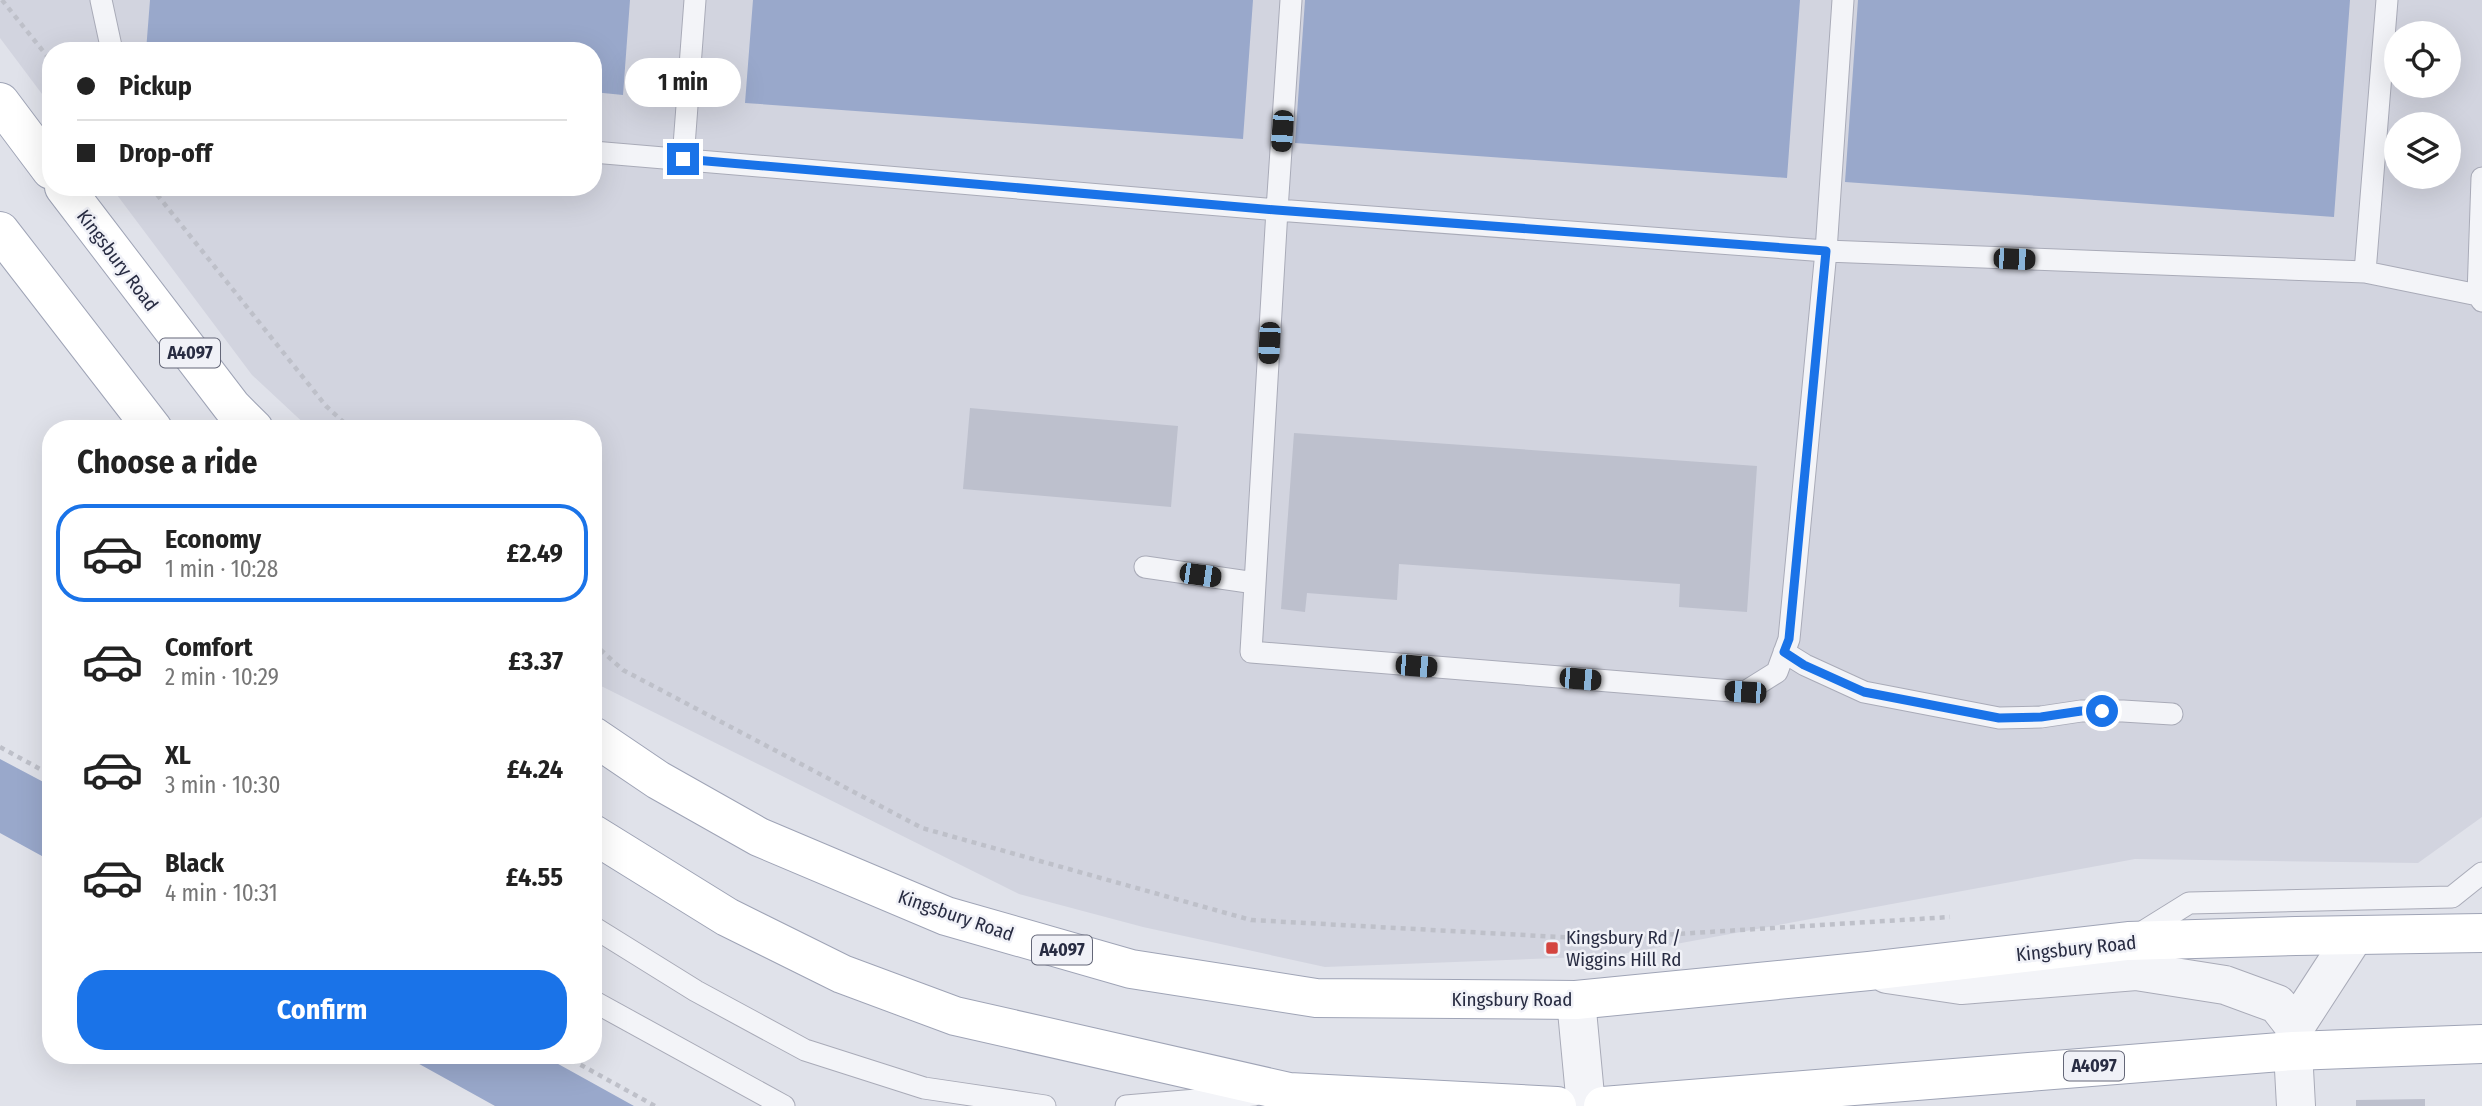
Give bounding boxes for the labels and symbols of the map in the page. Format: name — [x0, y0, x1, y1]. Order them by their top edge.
callout: 1 min — [625, 58, 741, 106]
car — [1271, 109, 1294, 153]
route end — [667, 143, 699, 175]
street label: Kingsbury Road — [72, 205, 163, 315]
car — [1993, 248, 2036, 270]
car — [1258, 321, 1281, 365]
road number: A4097 — [160, 338, 220, 368]
car — [1178, 562, 1223, 588]
car — [1395, 654, 1438, 678]
car — [1559, 667, 1602, 691]
car — [1724, 680, 1767, 704]
route start — [2086, 695, 2118, 727]
street label: Kingsbury Road — [895, 885, 1017, 946]
place label: Kingsbury Rd / Wiggins Hill Rd — [1566, 926, 1681, 971]
street label: Kingsbury Road — [2015, 931, 2137, 966]
road number: A4097 — [1032, 936, 1092, 965]
marker: Kingsbury Rd / Wiggins Hill Rd — [1544, 940, 1560, 956]
street label: Kingsbury Road — [1452, 988, 1572, 1011]
road number: A4097 — [2064, 1051, 2124, 1080]

